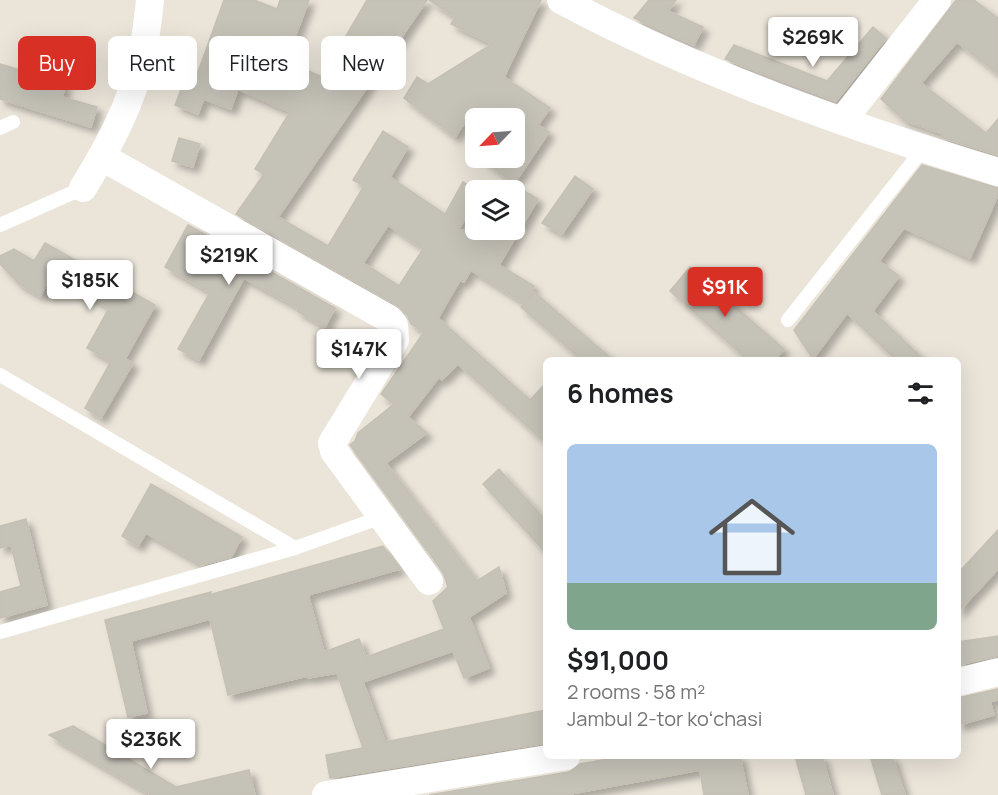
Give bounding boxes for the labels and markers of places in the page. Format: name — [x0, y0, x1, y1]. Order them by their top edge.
pin: $269K — [771, 17, 855, 68]
pin: $219K — [187, 235, 271, 286]
pin: $185K — [48, 260, 132, 311]
pin: $91K — [689, 267, 761, 318]
pin: $147K — [317, 329, 401, 380]
pin: $236K — [109, 719, 193, 770]

